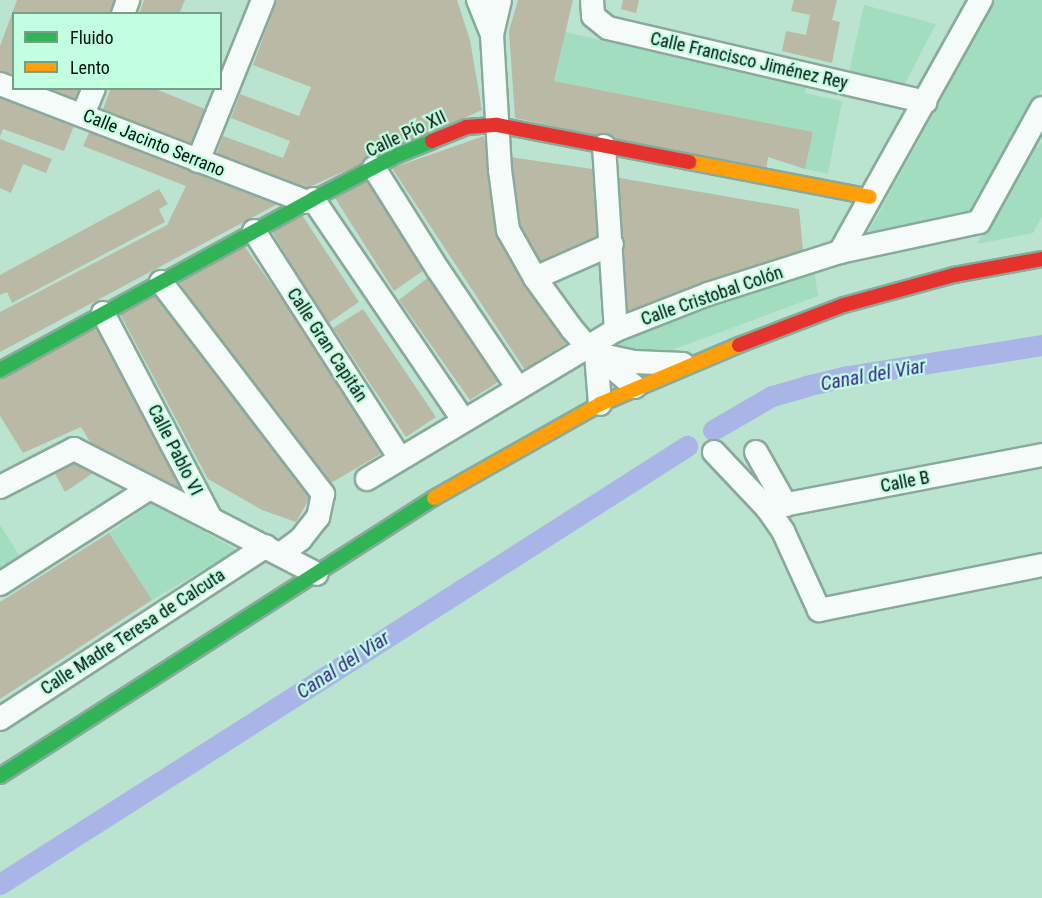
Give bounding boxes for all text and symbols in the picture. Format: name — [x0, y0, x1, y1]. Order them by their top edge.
legend — [12, 12, 222, 90]
text: Fluido — [70, 27, 114, 48]
street label: Calle Francisco Jiménez Rey — [648, 28, 850, 94]
text: Lento — [70, 57, 110, 78]
street label: Calle Jacinto Serrano — [80, 105, 228, 181]
street label: Calle Pío XII — [362, 106, 450, 162]
street label: Calle Cristobal Colón — [638, 262, 786, 330]
street label: Calle Gran Capitán — [282, 284, 372, 406]
water label: Canal del Viar — [819, 354, 927, 396]
street label: Calle Pablo VI — [143, 401, 207, 499]
street label: Calle B — [879, 467, 931, 497]
street label: Calle Madre Teresa de Calcuta — [37, 564, 229, 700]
water label: Canal del Viar — [292, 626, 394, 704]

